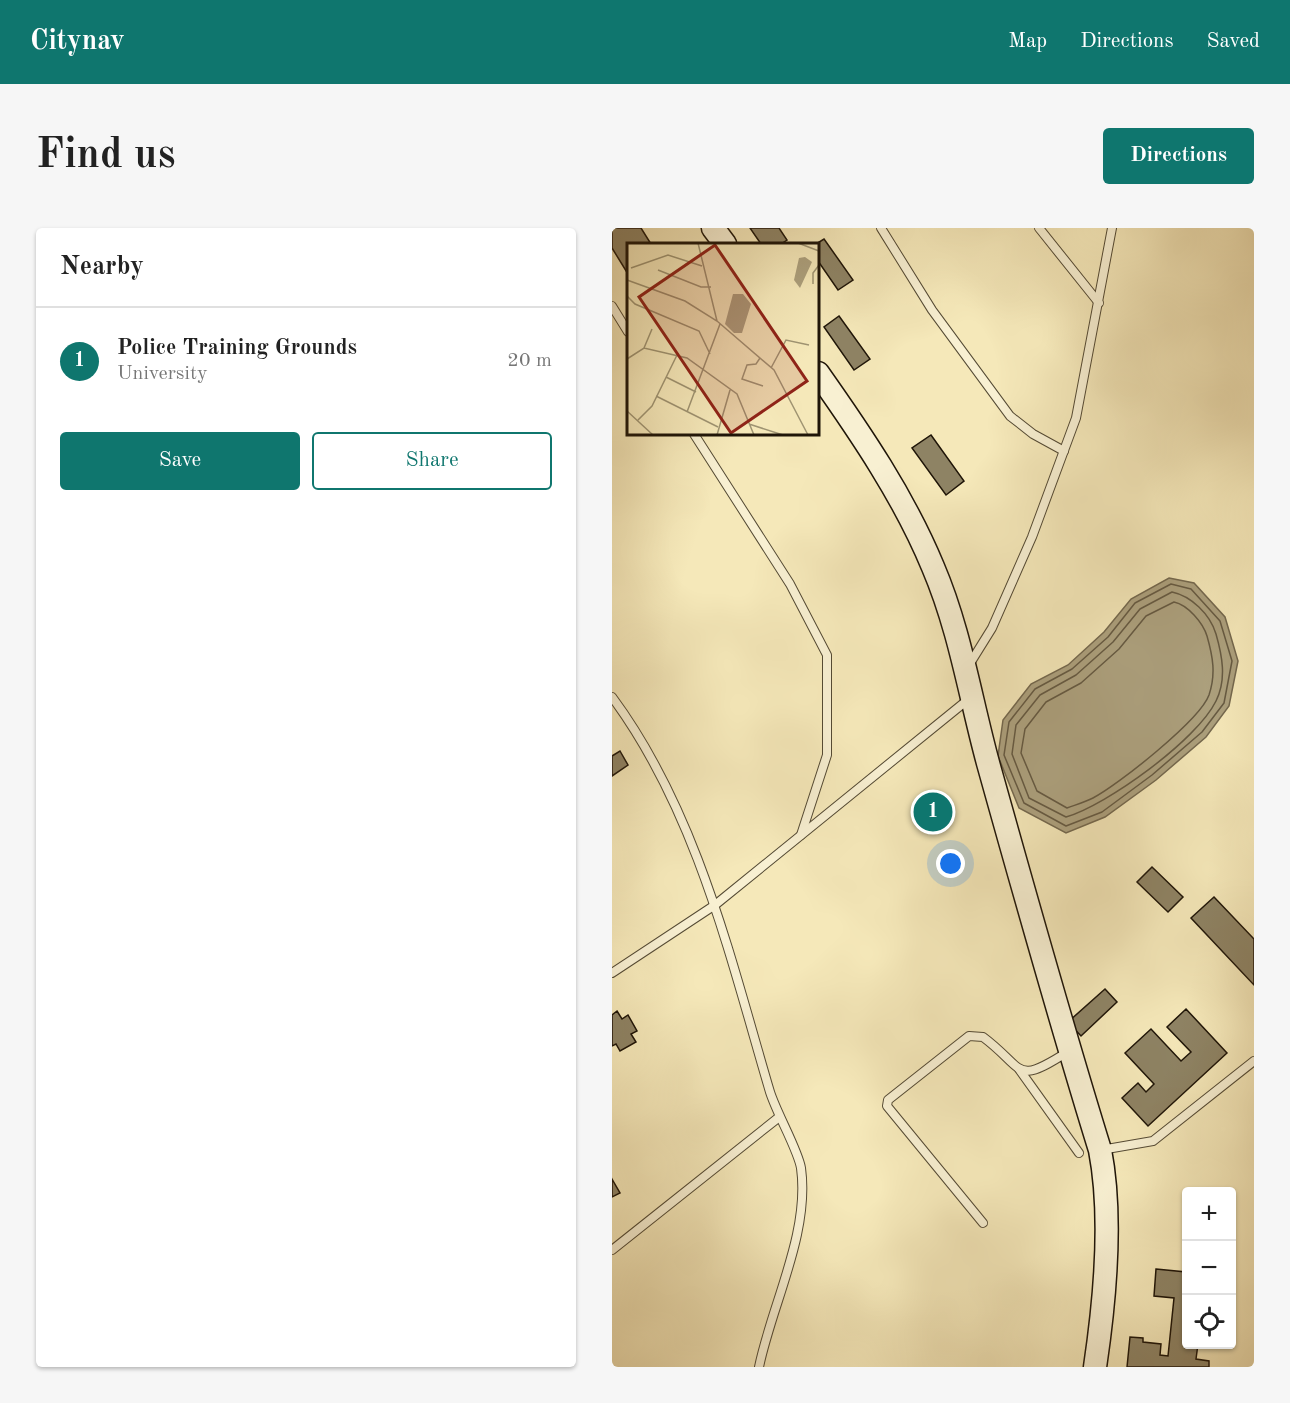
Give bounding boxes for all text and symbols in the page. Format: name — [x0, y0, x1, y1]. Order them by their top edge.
text: Citynav — [30, 28, 125, 56]
text: Map — [1008, 31, 1047, 52]
text: Directions — [1080, 31, 1174, 52]
text: Saved — [1207, 31, 1260, 52]
button: Directions — [1103, 128, 1254, 184]
text: Find us — [36, 135, 175, 177]
inset map — [627, 243, 819, 435]
text: Nearby — [60, 254, 144, 280]
text: Police Training Grounds — [117, 337, 357, 359]
text: 1 — [74, 351, 85, 371]
text: 20 m — [507, 351, 552, 371]
text: University — [117, 364, 208, 384]
button: Save — [60, 432, 300, 490]
button: Share — [312, 432, 552, 490]
pin: 1 — [914, 790, 952, 834]
your location — [936, 849, 965, 878]
map controls — [1182, 1187, 1236, 1349]
button: + — [1182, 1187, 1236, 1241]
button: − — [1182, 1241, 1236, 1295]
button: locate — [1182, 1295, 1236, 1349]

